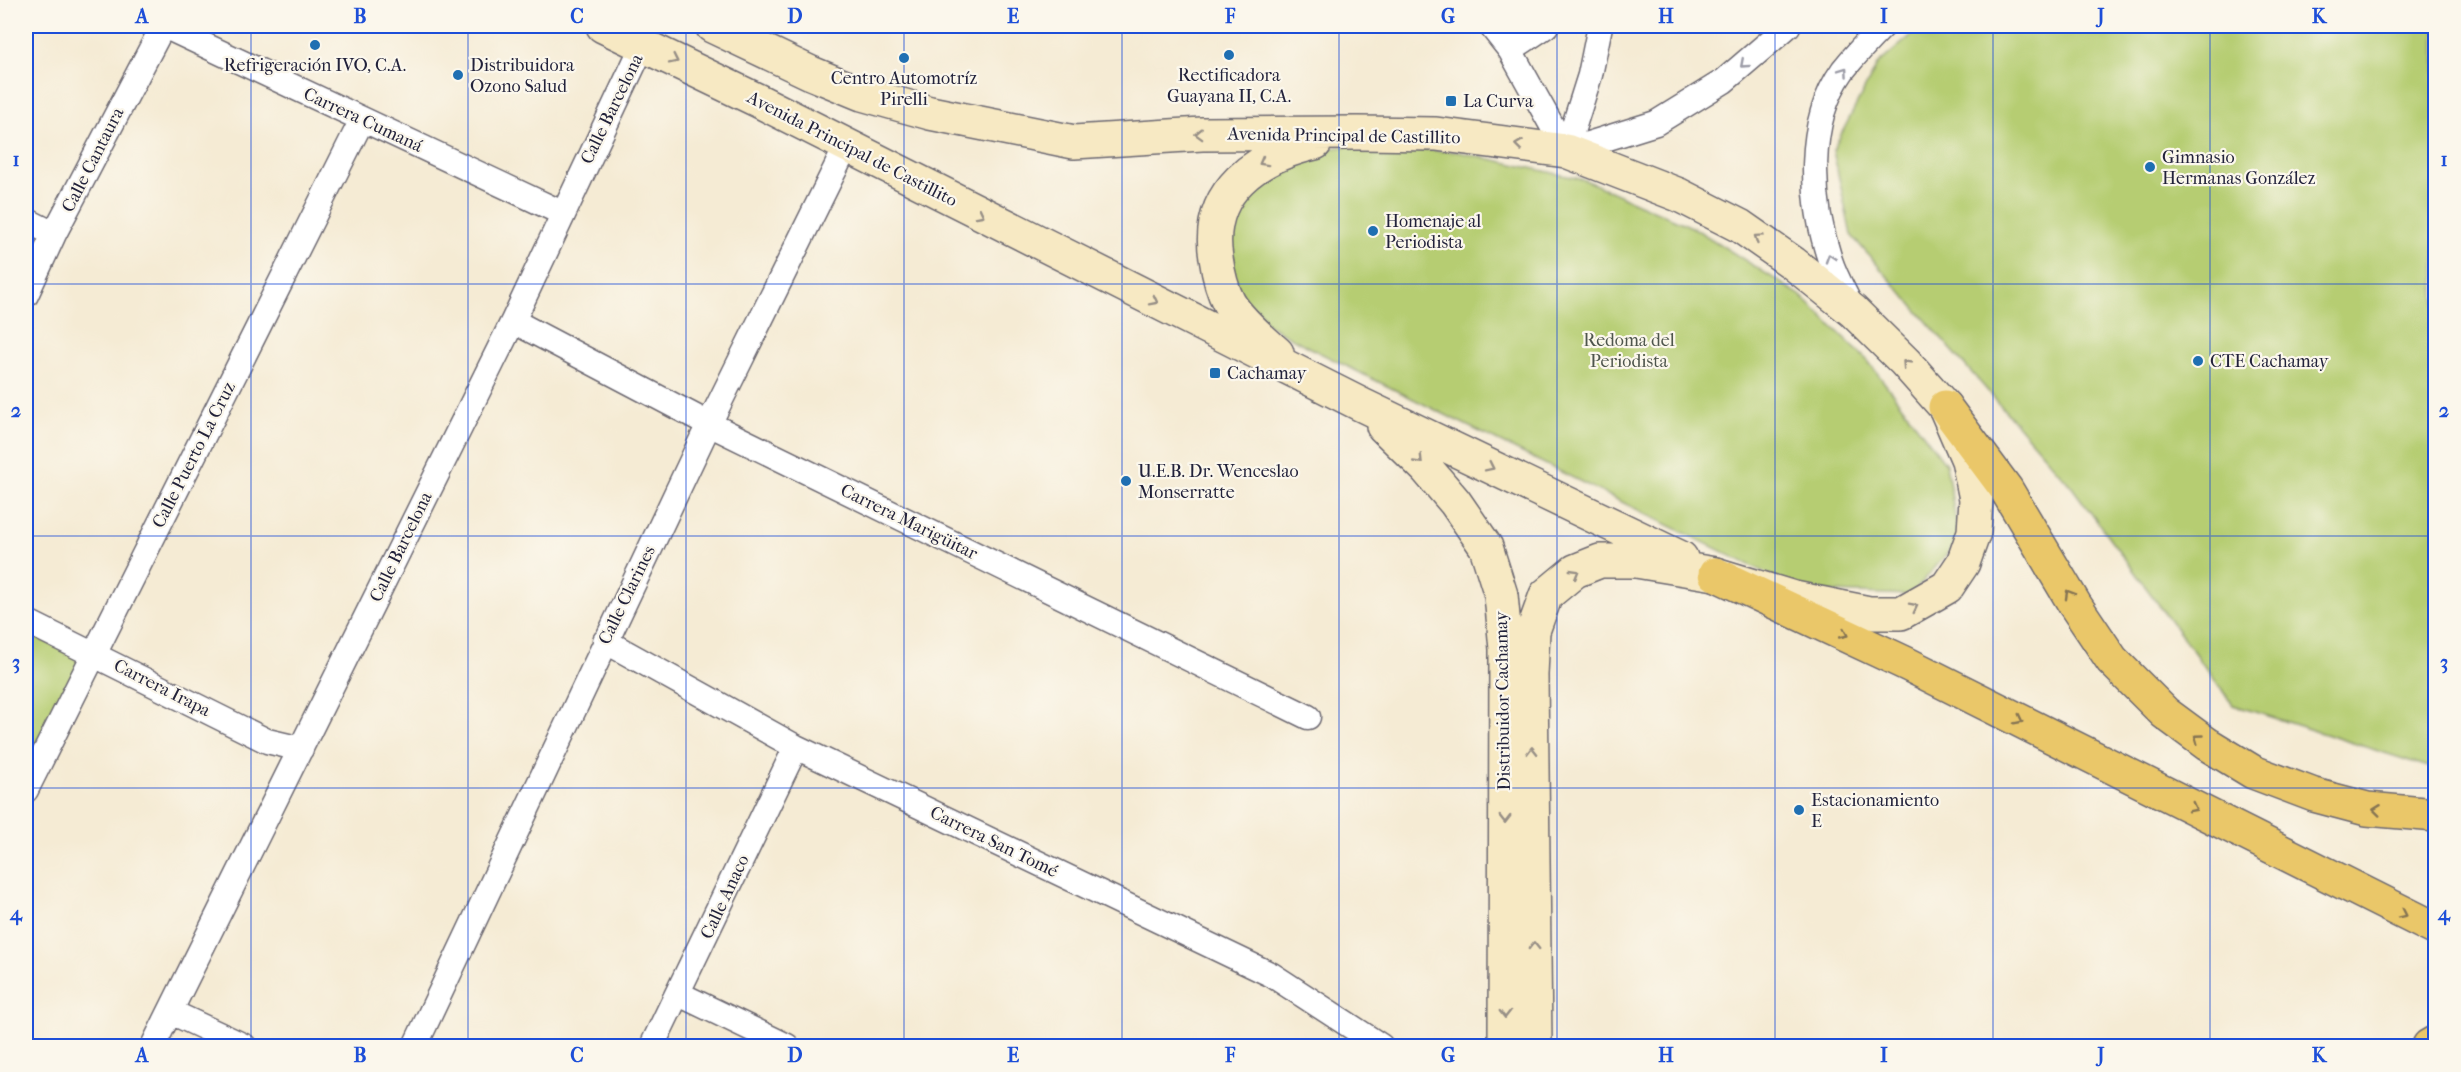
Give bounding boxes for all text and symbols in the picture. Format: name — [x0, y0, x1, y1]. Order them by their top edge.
text: A — [134, 5, 150, 28]
text: B — [353, 5, 367, 28]
text: C — [570, 5, 584, 28]
text: D — [787, 5, 803, 28]
text: E — [1007, 5, 1019, 28]
text: F — [1224, 5, 1236, 28]
text: G — [1441, 5, 1455, 28]
text: H — [1658, 5, 1674, 28]
text: I — [1880, 5, 1888, 28]
text: J — [2095, 5, 2105, 28]
text: K — [2312, 5, 2328, 28]
marker: Refrigeración IVO, C.A. — [308, 38, 322, 52]
marker: Rectificadora Guayana II, C.A. — [1222, 48, 1236, 62]
street label: Calle Barcelona — [576, 50, 648, 168]
marker: Centro Automotríz Pirelli — [897, 51, 911, 65]
one-way arrow — [668, 53, 679, 65]
place label: Refrigeración IVO, C.A. — [224, 55, 406, 76]
place label: Distribuidora Ozono Salud — [470, 55, 575, 97]
one-way arrow — [1740, 57, 1751, 68]
place label: Rectificadora Guayana II, C.A. — [1167, 65, 1291, 107]
one-way arrow — [1837, 66, 1848, 77]
marker: Distribuidora Ozono Salud — [451, 68, 465, 82]
place label: Centro Automotríz Pirelli — [831, 68, 977, 110]
street label: Carrera Cumaná — [300, 83, 426, 157]
street label: Avenida Principal de Castillito — [743, 86, 961, 211]
place label: La Curva — [1463, 91, 1534, 112]
marker: La Curva — [1444, 94, 1458, 108]
street label: Calle Cantaura — [58, 104, 129, 216]
street label: Avenida Principal de Castillito — [1226, 123, 1461, 149]
one-way arrow — [1195, 128, 1204, 141]
one-way arrow — [1515, 140, 1524, 152]
place label: Gimnasio Hermanas González — [2162, 147, 2315, 189]
text: 1 — [12, 148, 20, 171]
text: 1 — [2440, 148, 2448, 171]
one-way arrow — [1259, 155, 1269, 166]
marker: Gimnasio Hermanas González — [2143, 160, 2157, 174]
one-way arrow — [973, 207, 984, 218]
place label: Homenaje al Periodista — [1385, 211, 1481, 253]
marker: Homenaje al Periodista — [1366, 224, 1380, 238]
one-way arrow — [1753, 234, 1764, 245]
one-way arrow — [1825, 253, 1837, 264]
one-way arrow — [1148, 294, 1159, 305]
park label: Redoma del Periodista — [1583, 330, 1675, 372]
place label: CTE Cachamay — [2210, 351, 2330, 372]
marker: CTE Cachamay — [2191, 354, 2205, 368]
one-way arrow — [1903, 360, 1914, 371]
place label: Cachamay — [1227, 363, 1308, 384]
marker: Cachamay — [1208, 366, 1222, 380]
street label: Calle Puerto La Cruz — [148, 378, 240, 532]
text: 2 — [11, 399, 21, 422]
text: 2 — [2439, 399, 2449, 422]
one-way arrow — [1411, 453, 1422, 464]
one-way arrow — [1484, 459, 1495, 471]
place label: U.E.B. Dr. Wenceslao Monserratte — [1138, 461, 1299, 503]
marker: U.E.B. Dr. Wenceslao Monserratte — [1119, 474, 1133, 488]
street label: Carrera Marigüitar — [837, 480, 981, 564]
street label: Calle Barcelona — [365, 488, 437, 606]
street label: Calle Clarines — [594, 542, 660, 648]
one-way arrow — [1569, 569, 1579, 580]
one-way arrow — [2064, 590, 2076, 600]
one-way arrow — [1907, 602, 1918, 614]
street label: Distribuidor Cachamay — [1491, 610, 1515, 791]
one-way arrow — [1838, 627, 1849, 639]
text: 3 — [12, 651, 20, 674]
text: 3 — [2440, 651, 2448, 674]
street label: Carrera Irapa — [110, 655, 214, 722]
one-way arrow — [2013, 713, 2024, 724]
one-way arrow — [2194, 734, 2205, 745]
one-way arrow — [1526, 747, 1538, 756]
place label: Estacionamiento E — [1811, 790, 1939, 832]
one-way arrow — [2187, 801, 2198, 812]
street label: Carrera San Tomé — [927, 802, 1061, 882]
marker: Estacionamiento E — [1792, 803, 1806, 817]
one-way arrow — [2373, 804, 2382, 817]
one-way arrow — [1499, 814, 1511, 823]
street label: Calle Anaco — [696, 852, 754, 942]
text: 4 — [9, 902, 23, 926]
text: 4 — [2437, 902, 2451, 926]
one-way arrow — [2397, 906, 2408, 918]
one-way arrow — [1528, 942, 1540, 951]
one-way arrow — [1499, 1009, 1511, 1018]
text: A — [134, 1044, 150, 1067]
text: B — [353, 1044, 367, 1067]
text: C — [570, 1044, 584, 1067]
text: D — [787, 1044, 803, 1067]
text: E — [1007, 1044, 1019, 1067]
text: F — [1224, 1044, 1236, 1067]
text: G — [1441, 1044, 1455, 1067]
text: H — [1658, 1044, 1674, 1067]
text: I — [1880, 1044, 1888, 1067]
text: J — [2095, 1044, 2105, 1067]
text: K — [2312, 1044, 2328, 1067]

